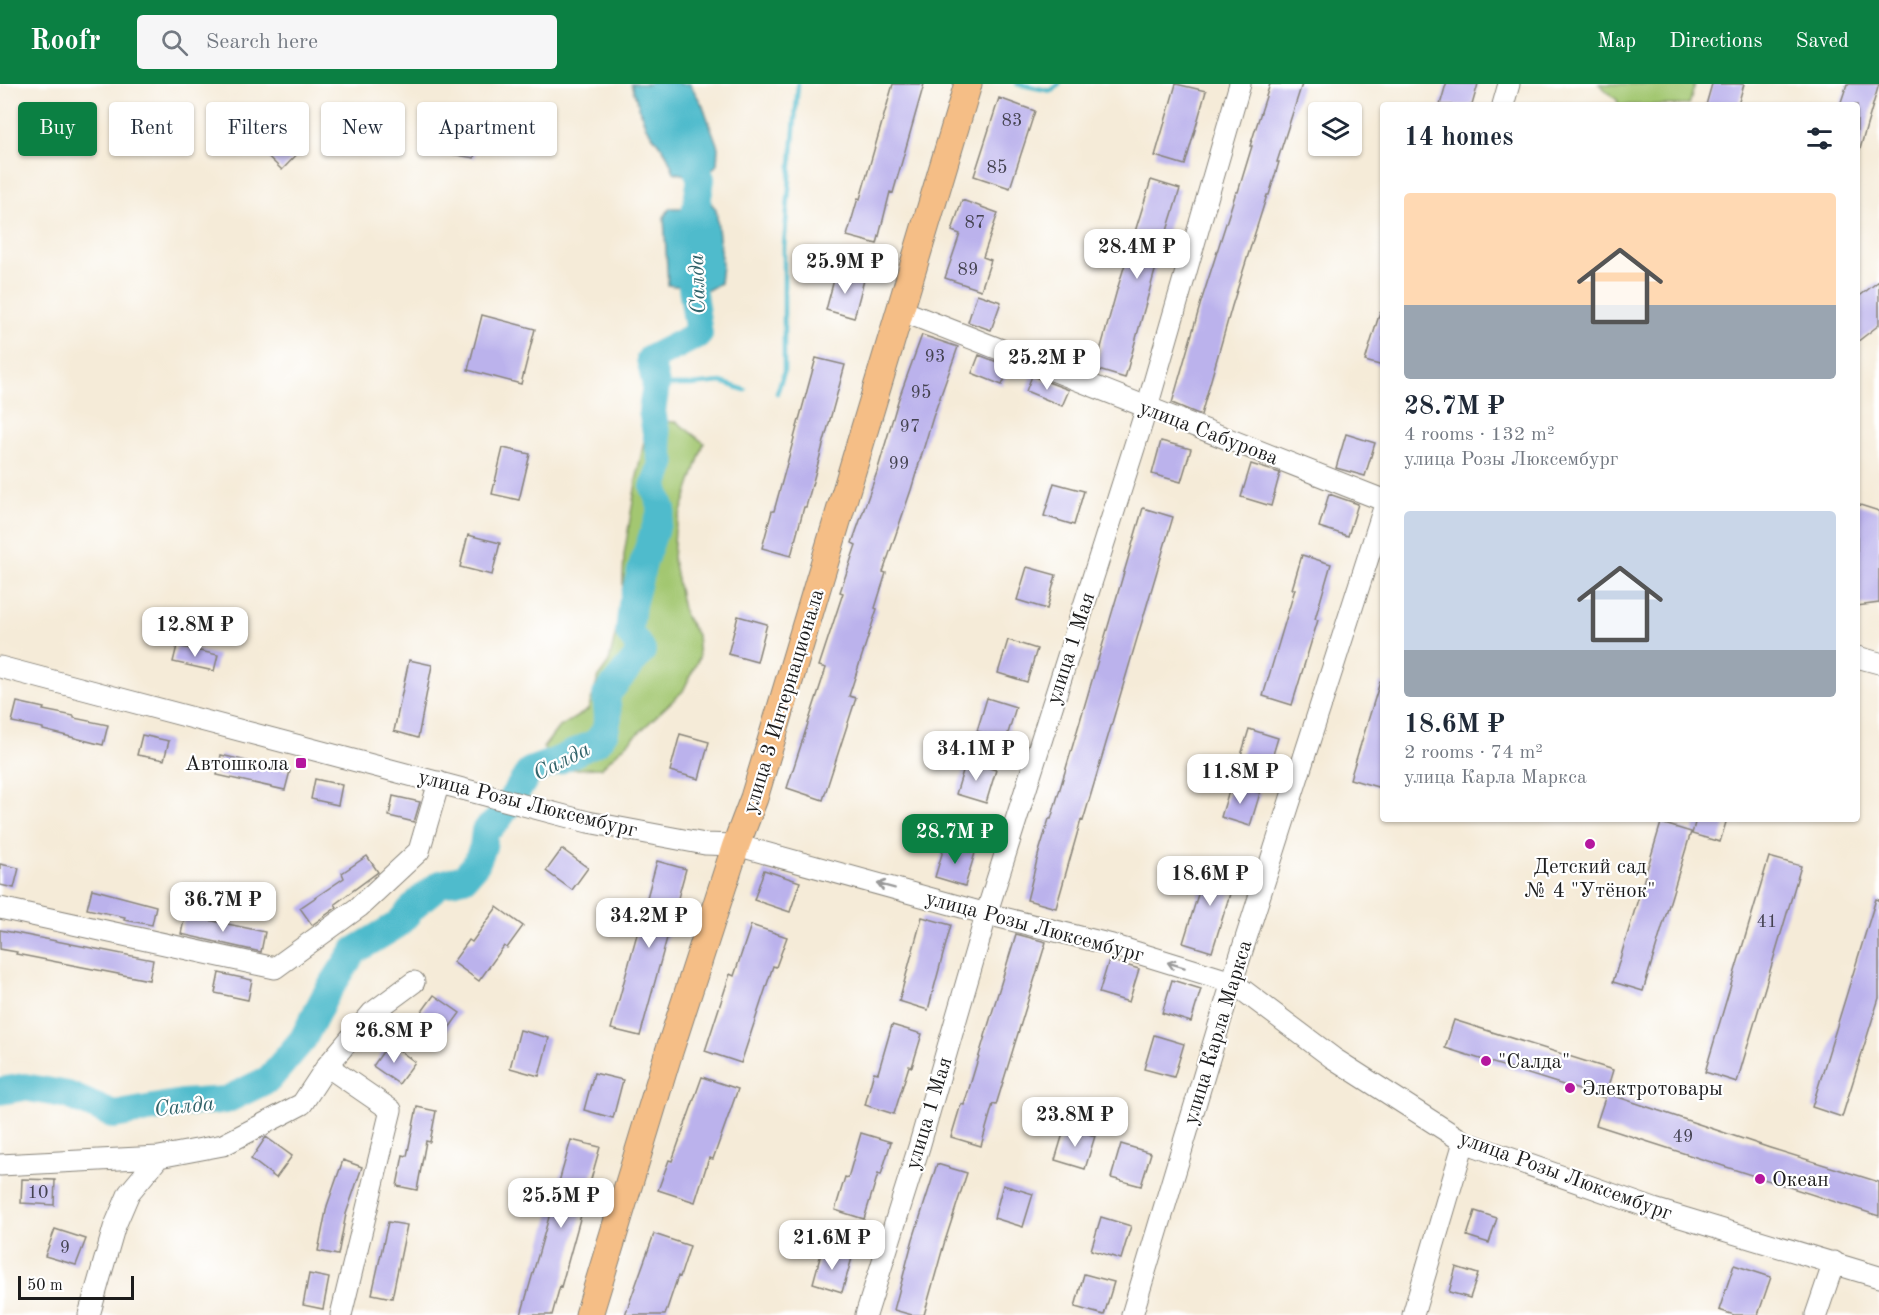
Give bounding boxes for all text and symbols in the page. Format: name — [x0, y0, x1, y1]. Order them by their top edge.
search box — [137, 15, 557, 69]
icon: search — [158, 26, 191, 59]
text: Roofr — [30, 28, 101, 56]
text: Search here — [206, 31, 318, 53]
text: Map — [1597, 31, 1636, 52]
text: Directions — [1669, 31, 1763, 52]
text: Saved — [1796, 31, 1849, 52]
chip: Buy — [18, 102, 97, 156]
chip: Rent — [109, 102, 194, 156]
chip: Filters — [206, 102, 309, 156]
chip: New — [321, 102, 405, 156]
chip: Apartment — [417, 102, 557, 156]
map controls — [1308, 102, 1362, 156]
button: layers — [1308, 102, 1362, 156]
house number: 83 — [1002, 112, 1022, 130]
icon: filters — [1803, 122, 1836, 155]
text: 14 homes — [1404, 125, 1513, 151]
house number: 85 — [987, 159, 1007, 177]
house number: 87 — [965, 214, 985, 232]
pin: 28.4M ₽ — [1082, 229, 1192, 280]
icon: home — [1566, 232, 1674, 340]
text: 28.4M ₽ — [1098, 238, 1176, 258]
pin: 25.9M ₽ — [790, 244, 900, 295]
water label: Салда — [686, 253, 710, 315]
text: 25.9M ₽ — [806, 253, 884, 273]
house number: 89 — [958, 261, 978, 279]
pin: 25.2M ₽ — [992, 340, 1102, 391]
house number: 93 — [925, 348, 945, 366]
text: 25.2M ₽ — [1008, 349, 1086, 369]
house number: 95 — [911, 384, 931, 402]
text: 28.7M ₽ — [1404, 394, 1505, 420]
street label: улица Сабурова — [1136, 397, 1281, 470]
house number: 97 — [900, 418, 920, 436]
text: 4 rooms · 132 m² — [1404, 425, 1554, 445]
text: улица Розы Люксембург — [1404, 450, 1619, 470]
house number: 99 — [889, 455, 909, 473]
icon: home — [1566, 550, 1674, 658]
street label: улица 3 Интернационала — [740, 587, 829, 816]
street label: улица 1 Мая — [1043, 590, 1099, 707]
pin: 12.8M ₽ — [140, 607, 250, 658]
text: 12.8M ₽ — [156, 616, 234, 636]
text: 18.6M ₽ — [1404, 712, 1505, 738]
pin: 34.1M ₽ — [921, 731, 1031, 782]
water label: Салда — [530, 738, 594, 785]
text: 34.1M ₽ — [937, 740, 1015, 760]
text: 2 rooms · 74 m² — [1404, 743, 1543, 763]
place label: Автошкола — [185, 754, 289, 775]
pin: 11.8M ₽ — [1185, 754, 1295, 805]
marker: Автошкола — [294, 756, 308, 770]
text: 11.8M ₽ — [1201, 763, 1279, 783]
street label: улица Розы Люксембург — [416, 767, 639, 842]
text: улица Карла Маркса — [1404, 768, 1587, 788]
pin: 28.7M ₽ — [900, 814, 1010, 865]
text: 28.7M ₽ — [916, 823, 994, 843]
marker: Детский сад № 4 "Утёнок" — [1583, 837, 1597, 851]
pin: 18.6M ₽ — [1155, 856, 1265, 907]
place label: Детский сад № 4 "Утёнок" — [1524, 857, 1656, 902]
text: 18.6M ₽ — [1171, 865, 1249, 885]
one-way arrow — [877, 880, 896, 891]
pin: 36.7M ₽ — [168, 882, 278, 933]
street label: улица Розы Люксембург — [923, 888, 1146, 967]
text: 36.7M ₽ — [184, 891, 262, 911]
pin: 34.2M ₽ — [594, 898, 704, 949]
text: 34.2M ₽ — [610, 907, 688, 927]
house number: 41 — [1757, 913, 1777, 931]
street label: улица Карла Маркса — [1180, 938, 1257, 1127]
one-way arrow — [1167, 959, 1186, 970]
pin: 26.8M ₽ — [339, 1013, 449, 1064]
text: 26.8M ₽ — [355, 1022, 433, 1042]
place label: "Салда" — [1498, 1052, 1570, 1073]
marker: "Салда" — [1479, 1054, 1493, 1068]
street label: улица 1 Мая — [902, 1055, 957, 1172]
place label: Электротовары — [1582, 1079, 1723, 1100]
marker: Электротовары — [1563, 1081, 1577, 1095]
water label: Салда — [153, 1093, 216, 1121]
pin: 23.8M ₽ — [1020, 1097, 1130, 1148]
text: 23.8M ₽ — [1036, 1106, 1114, 1126]
street label: улица Розы Люксембург — [1456, 1128, 1675, 1225]
house number: 49 — [1673, 1128, 1693, 1146]
place label: Океан — [1772, 1170, 1829, 1191]
marker: Океан — [1753, 1172, 1767, 1186]
pin: 25.5M ₽ — [506, 1178, 616, 1229]
house number: 10 — [28, 1184, 48, 1202]
text: 25.5M ₽ — [522, 1187, 600, 1207]
pin: 21.6M ₽ — [777, 1220, 887, 1271]
text: 21.6M ₽ — [793, 1229, 871, 1249]
house number: 9 — [60, 1239, 70, 1257]
scale bar — [18, 1273, 134, 1300]
text: 50 m — [27, 1278, 63, 1294]

